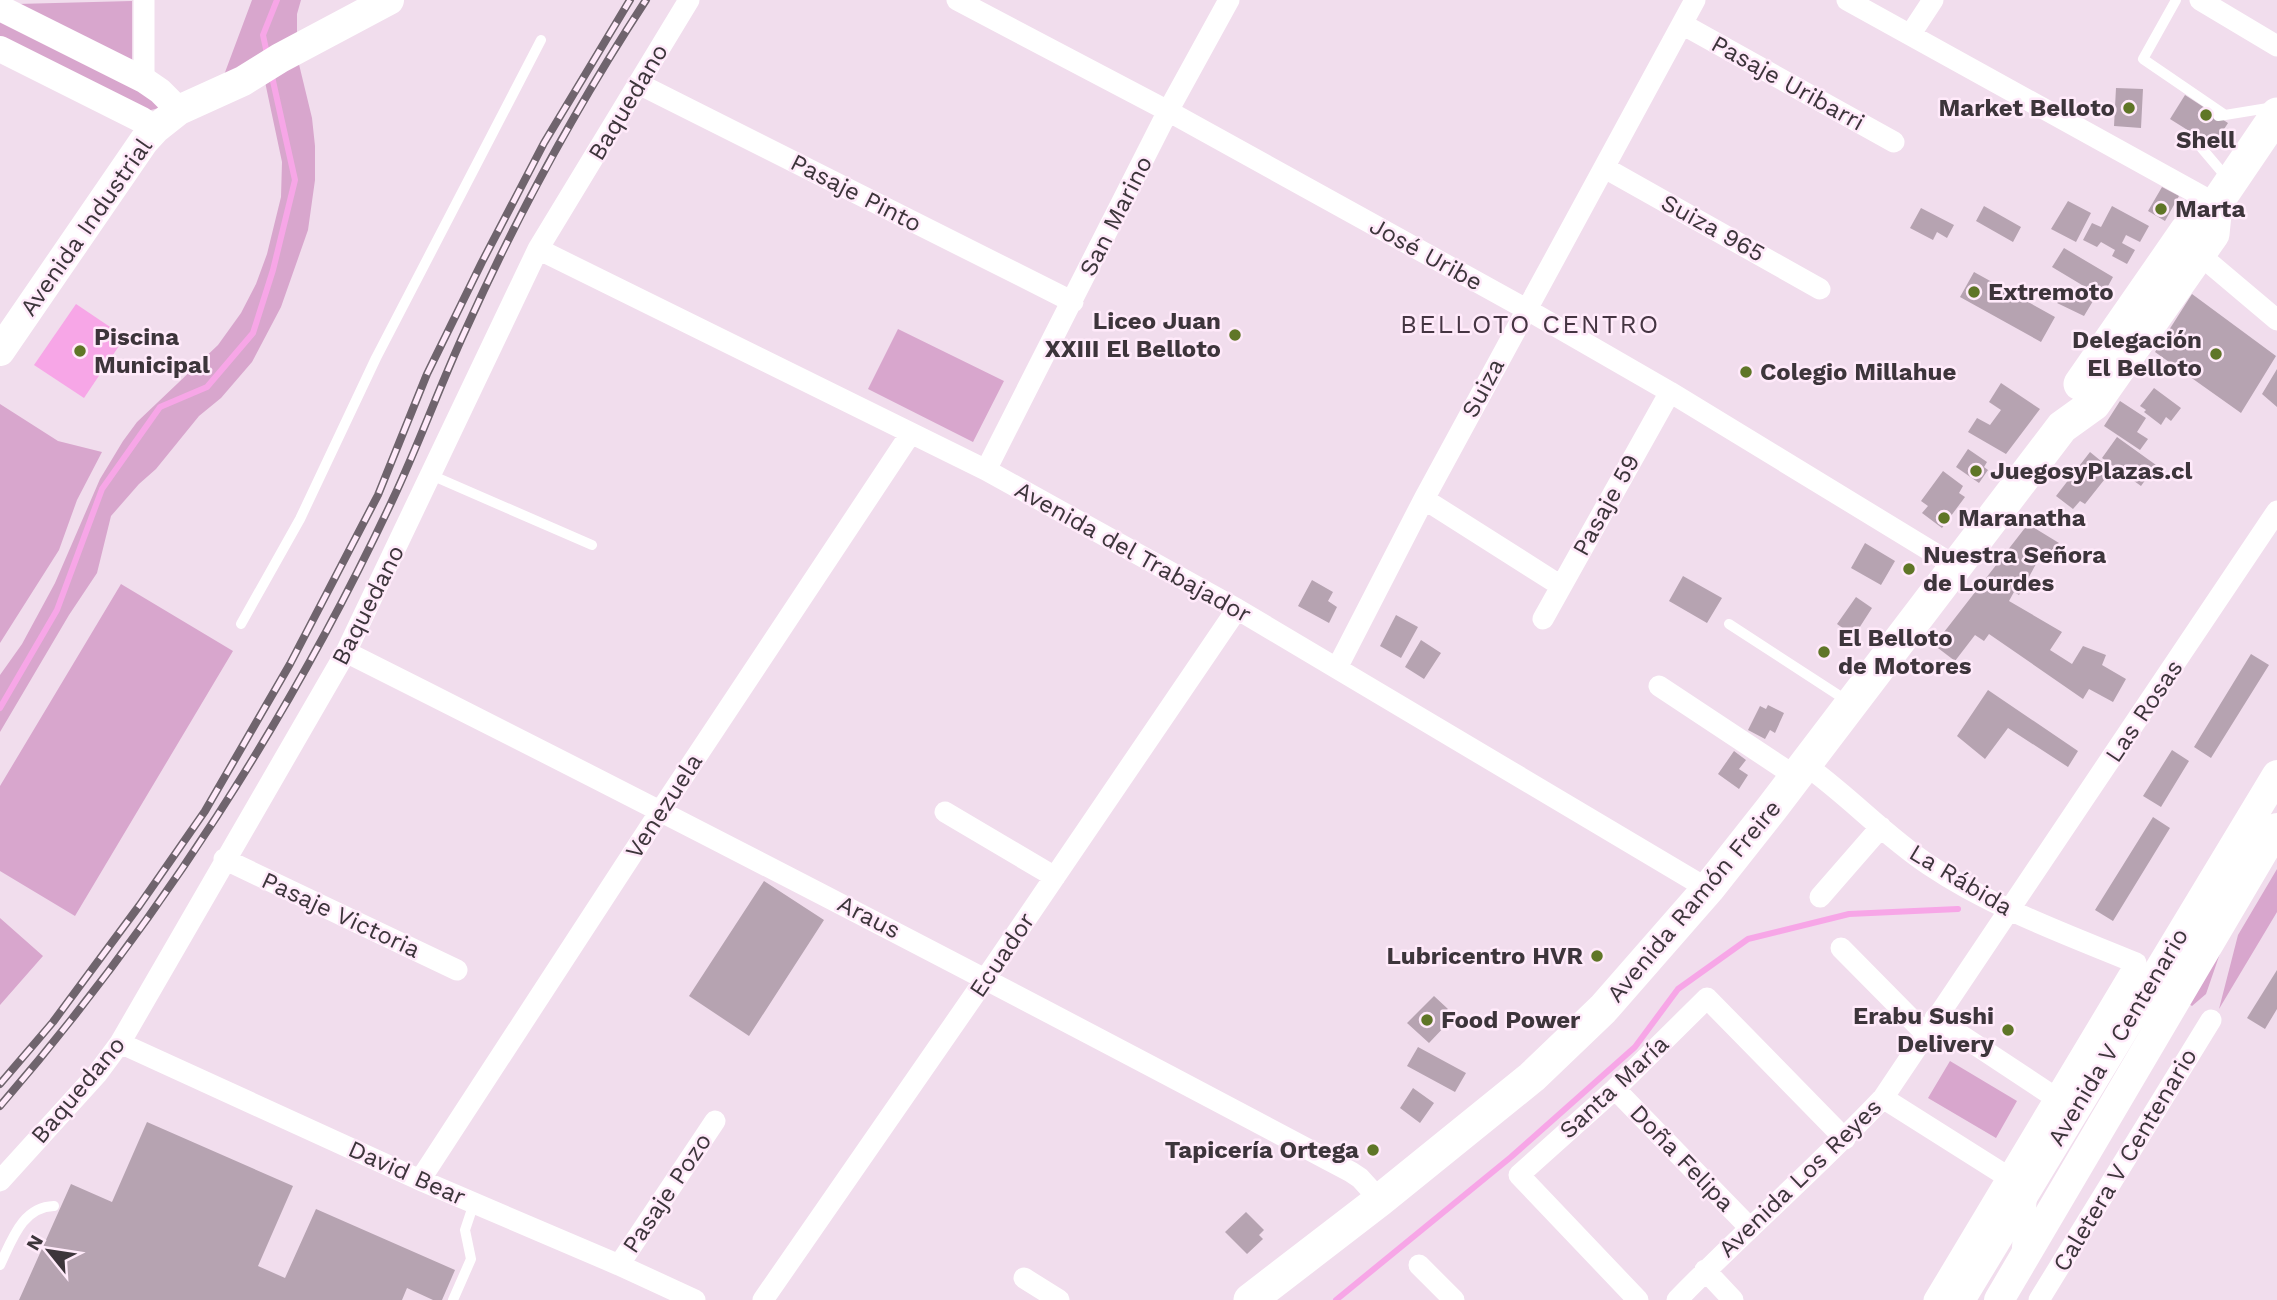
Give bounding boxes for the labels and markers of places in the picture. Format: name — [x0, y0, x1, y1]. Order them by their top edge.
place label: Market Belloto — [1938, 94, 2115, 122]
marker: Market Belloto — [2121, 100, 2137, 116]
marker: Shell — [2198, 107, 2214, 123]
place label: Shell — [2176, 126, 2236, 154]
place label: Marta — [2175, 195, 2245, 223]
marker: Marta — [2153, 201, 2169, 217]
place label: Extremoto — [1988, 278, 2114, 306]
marker: Extremoto — [1966, 284, 1982, 300]
place label: Liceo Juan XXIII El Belloto — [1045, 307, 1221, 363]
place label: Piscina Municipal — [94, 323, 210, 379]
place label: Delegación El Belloto — [2072, 326, 2202, 382]
marker: Liceo Juan XXIII El Belloto — [1227, 327, 1243, 343]
marker: Piscina Municipal — [72, 343, 88, 359]
marker: Delegación El Belloto — [2208, 346, 2224, 362]
place label: Colegio Millahue — [1760, 358, 1956, 386]
marker: Colegio Millahue — [1738, 364, 1754, 380]
place label: JuegosyPlazas.cl — [1990, 457, 2193, 485]
marker: JuegosyPlazas.cl — [1968, 463, 1984, 479]
place label: Maranatha — [1958, 504, 2086, 532]
marker: Maranatha — [1936, 510, 1952, 526]
place label: Nuestra Señora de Lourdes — [1923, 541, 2106, 597]
marker: Nuestra Señora de Lourdes — [1901, 561, 1917, 577]
place label: El Belloto de Motores — [1838, 624, 1972, 680]
marker: El Belloto de Motores — [1816, 644, 1832, 660]
place label: Lubricentro HVR — [1387, 942, 1583, 970]
marker: Lubricentro HVR — [1589, 948, 1605, 964]
place label: Erabu Sushi Delivery — [1853, 1002, 1994, 1058]
place label: Food Power — [1441, 1006, 1581, 1034]
marker: Food Power — [1419, 1012, 1435, 1028]
marker: Erabu Sushi Delivery — [2000, 1022, 2016, 1038]
place label: Tapicería Ortega — [1165, 1136, 1359, 1164]
marker: Tapicería Ortega — [1365, 1142, 1381, 1158]

